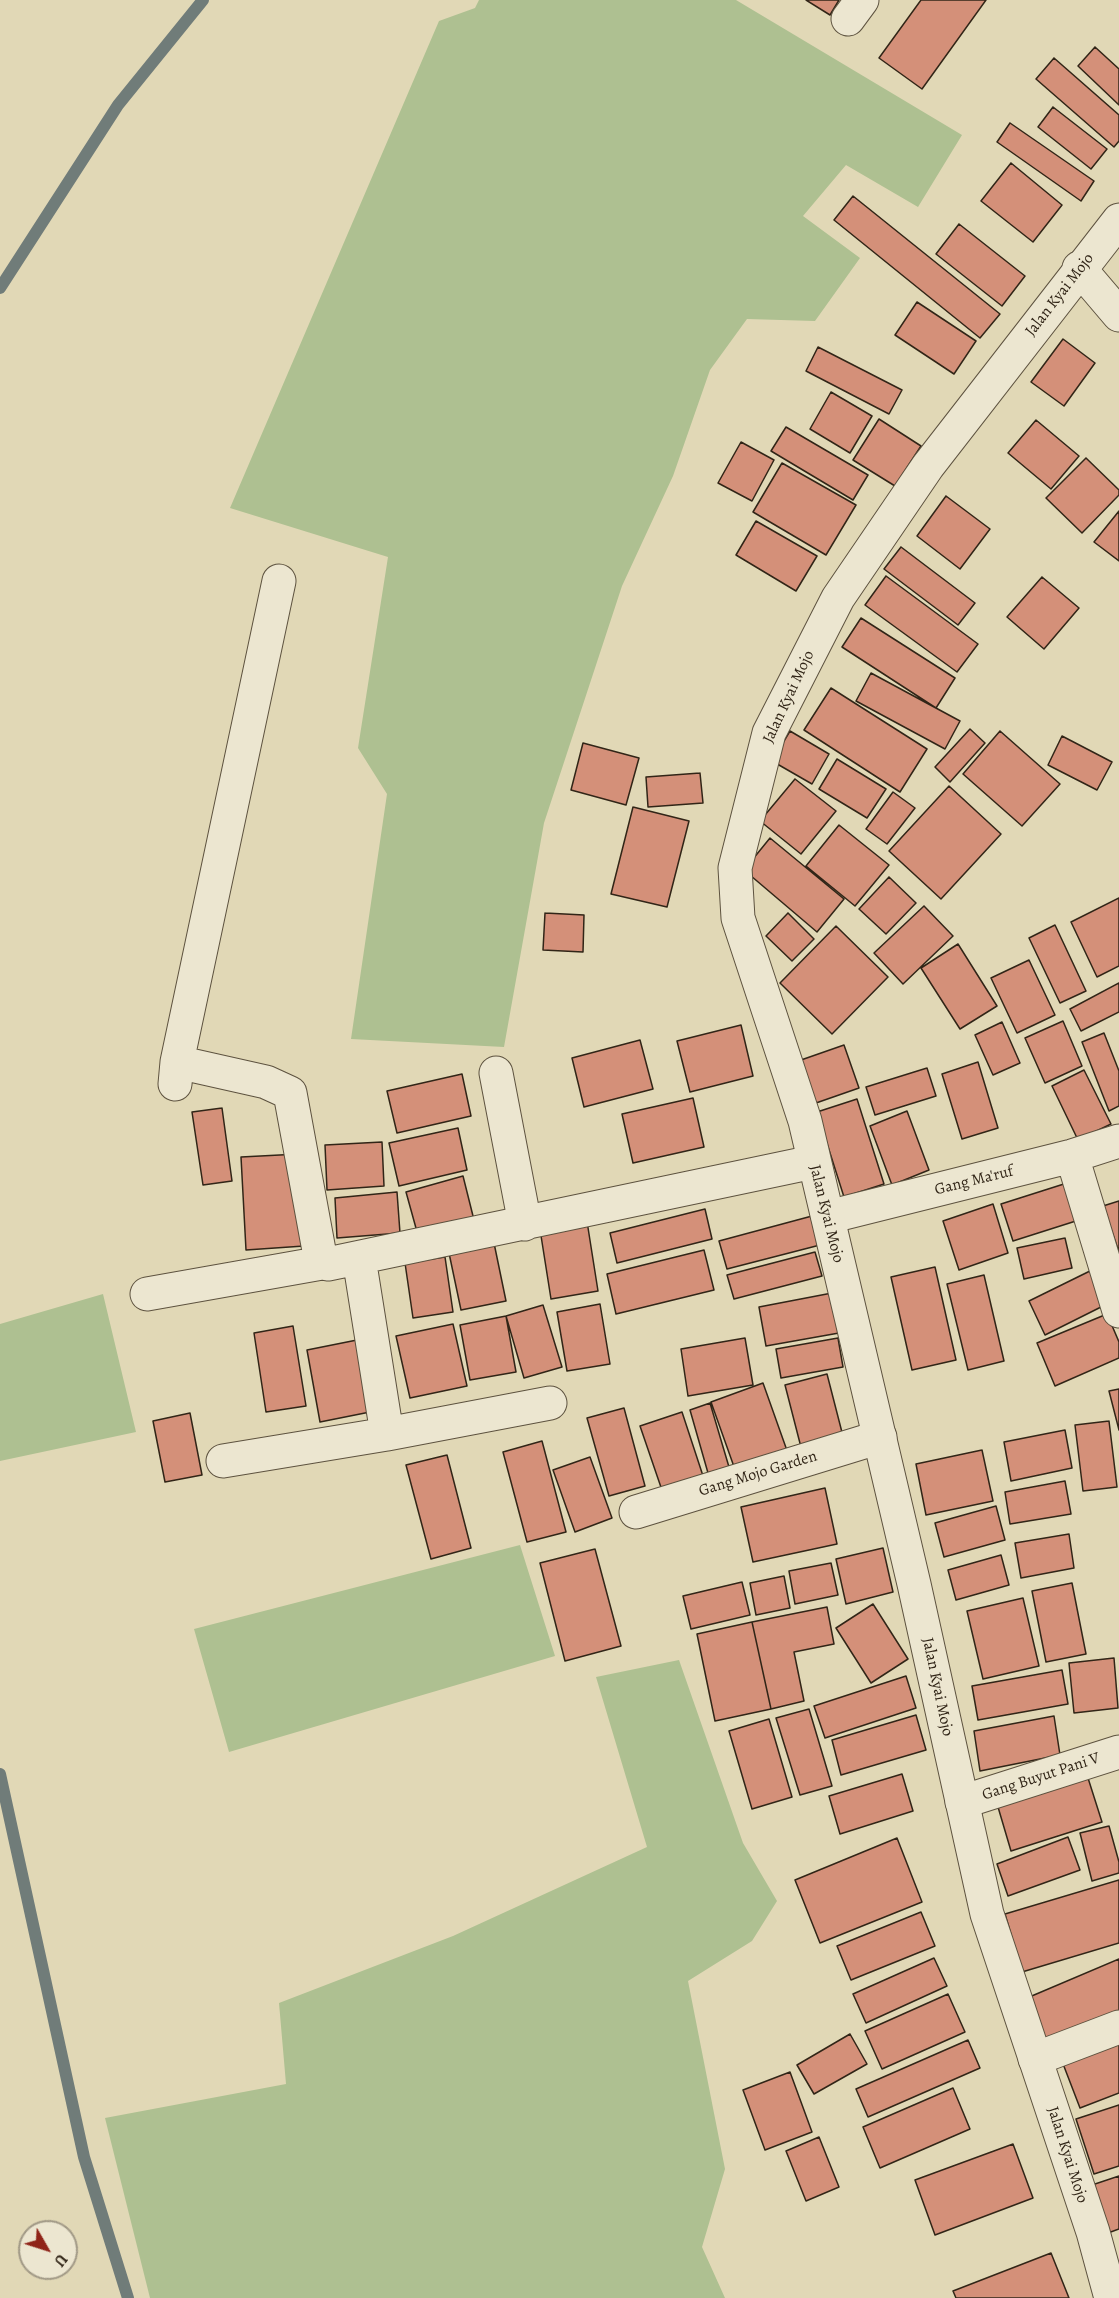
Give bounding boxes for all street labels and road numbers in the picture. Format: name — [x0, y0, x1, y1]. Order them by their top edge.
street label: Jalan Kyai Mojo — [1022, 250, 1098, 340]
street label: Jalan Kyai Mojo — [759, 648, 819, 746]
street label: Gang Ma'ruf — [933, 1162, 1015, 1200]
street label: Jalan Kyai Mojo — [805, 1163, 847, 1265]
street label: Gang Mojo Garden — [697, 1447, 819, 1501]
street label: Jalan Kyai Mojo — [917, 1636, 957, 1738]
street label: Gang Buyut Pani V — [980, 1749, 1102, 1805]
street label: Jalan Kyai Mojo — [1042, 2104, 1092, 2206]

